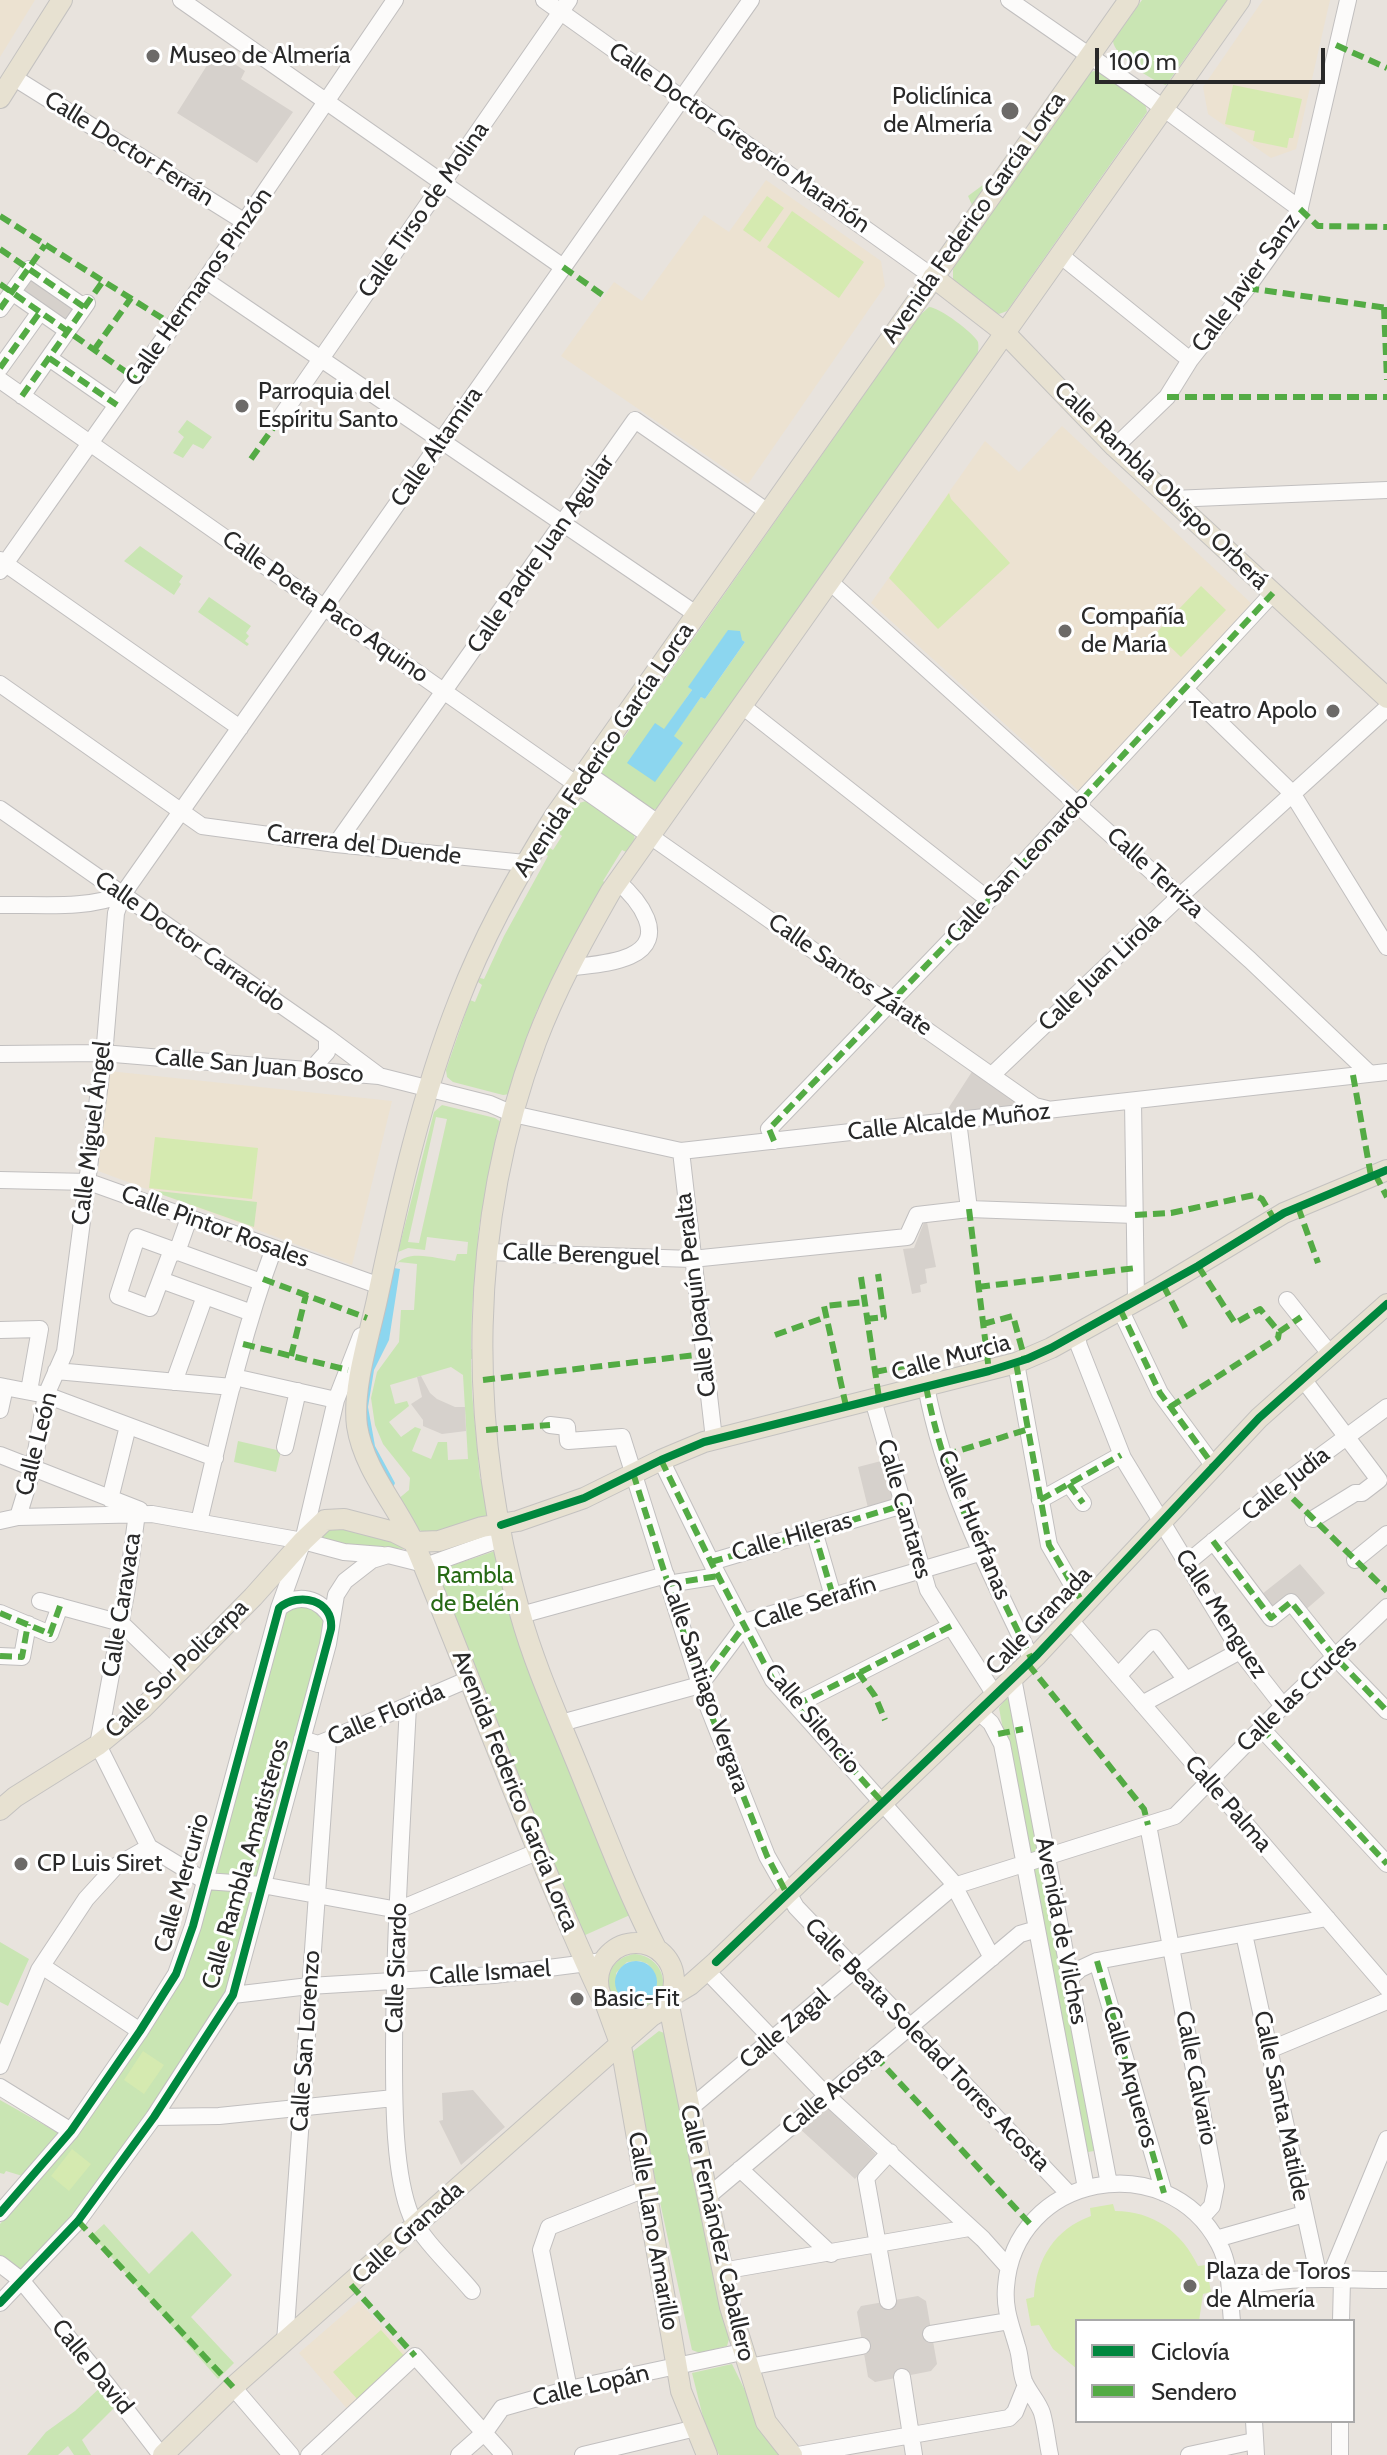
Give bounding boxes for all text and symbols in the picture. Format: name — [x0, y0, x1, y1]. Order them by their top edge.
scale bar — [1099, 32, 1329, 82]
street label: Calle Doctor Gregorio Marañón — [603, 37, 875, 239]
place label: Museo de Almería — [169, 42, 350, 70]
marker: Museo de Almería — [144, 47, 162, 65]
text: 100 m — [1109, 47, 1177, 76]
place label: Policlínica de Almería — [883, 83, 992, 139]
street label: Calle Doctor Ferrán — [39, 85, 219, 213]
street label: Avenida Federico García Lorca — [876, 87, 1072, 349]
marker: Policlínica de Almería — [999, 100, 1021, 122]
street label: Calle Tirso de Molina — [353, 117, 495, 303]
street label: Calle Hermanos Pinzón — [120, 182, 278, 392]
street label: Calle Javier Sanz — [1186, 208, 1306, 358]
street label: Calle Rambla Obispo Orberá — [1048, 376, 1274, 596]
place label: Parroquia del Espíritu Santo — [258, 378, 398, 434]
street label: Calle Altamira — [385, 381, 489, 513]
marker: Parroquia del Espíritu Santo — [233, 397, 251, 415]
street label: Calle Padre Juan Aguilar — [461, 449, 621, 659]
street label: Calle Poeta Paco Aquino — [216, 525, 434, 689]
place label: Compañía de María — [1081, 603, 1185, 659]
street label: Avenida Federico García Lorca — [508, 617, 700, 883]
marker: Compañía de María — [1056, 622, 1074, 640]
place label: Teatro Apolo — [1188, 697, 1317, 725]
marker: Teatro Apolo — [1324, 702, 1342, 720]
street label: Calle San Leonardo — [941, 787, 1095, 949]
street label: Carrera del Duende — [265, 819, 463, 871]
street label: Calle Terriza — [1100, 822, 1210, 924]
street label: Calle Doctor Carracido — [89, 865, 291, 1019]
street label: Calle Juan Lirola — [1033, 907, 1167, 1037]
street label: Calle Santos Zárate — [762, 908, 938, 1042]
street label: Calle Miguel Ángel — [66, 1039, 118, 1227]
street label: Calle San Juan Bosco — [153, 1043, 365, 1089]
street label: Calle Alcalde Muñoz — [846, 1097, 1052, 1147]
street label: Calle Pintor Rosales — [117, 1180, 313, 1274]
street label: Calle Joaquín Peralta — [669, 1191, 723, 1399]
street label: Calle Berenguel — [502, 1238, 660, 1272]
street label: Calle Murcia — [888, 1328, 1014, 1388]
street label: Calle León — [10, 1389, 64, 1499]
street label: Calle Cantares — [870, 1436, 938, 1582]
street label: Calle Judía — [1236, 1441, 1336, 1527]
street label: Calle Huérfanas — [931, 1446, 1017, 1604]
street label: Calle Hileras — [729, 1506, 855, 1568]
street label: Calle Caravaca — [96, 1531, 148, 1679]
street label: Calle Menguez — [1169, 1544, 1273, 1684]
street label: Calle Granada — [980, 1561, 1098, 1681]
park label: Rambla de Belén — [431, 1562, 519, 1618]
street label: Calle Serafín — [750, 1570, 880, 1636]
street label: Calle Santiago Vergara — [655, 1575, 755, 1797]
street label: Calle Sor Policarpa — [100, 1593, 254, 1745]
street label: Calle las Cruces — [1231, 1630, 1363, 1758]
street label: Avenida Federico García Lorca — [445, 1646, 585, 1936]
street label: Calle Silencio — [758, 1658, 866, 1780]
street label: Calle Florida — [323, 1678, 449, 1752]
street label: Calle Rambla Amatisteros — [196, 1736, 296, 1992]
street label: Calle Palma — [1178, 1750, 1278, 1858]
street label: Calle Mercurio — [148, 1810, 216, 1956]
street label: Avenida de Vilches — [1029, 1835, 1093, 2027]
place label: CP Luis Siret — [37, 1850, 162, 1878]
marker: CP Luis Siret — [12, 1855, 30, 1873]
street label: Calle Sicardo — [380, 1902, 414, 2034]
street label: Calle Beata Soledad Torres Acosta — [798, 1912, 1056, 2178]
street label: Calle San Lorenzo — [285, 1949, 327, 2133]
street label: Calle Ismael — [428, 1954, 552, 1992]
street label: Calle Zagal — [734, 1983, 836, 2075]
place label: Basic-Fit — [593, 1985, 680, 2013]
marker: Basic-Fit — [568, 1990, 586, 2008]
street label: Calle Arqueros — [1096, 2003, 1164, 2151]
street label: Calle Calvario — [1169, 2008, 1223, 2148]
street label: Calle Santa Matilde — [1247, 2008, 1315, 2204]
street label: Calle Acosta — [777, 2040, 889, 2142]
street label: Calle Fernández Caballero — [673, 2102, 761, 2364]
street label: Calle Llano Amarillo — [621, 2130, 685, 2332]
street label: Calle Granada — [346, 2175, 470, 2291]
place label: Plaza de Toros de Almería — [1206, 2258, 1351, 2314]
marker: Plaza de Toros de Almería — [1181, 2277, 1199, 2295]
street label: Calle David — [45, 2314, 139, 2420]
legend — [1075, 2319, 1355, 2423]
text: Ciclovía — [1151, 2337, 1229, 2366]
street label: Calle Lopán — [530, 2359, 652, 2413]
text: Sendero — [1151, 2377, 1237, 2406]

